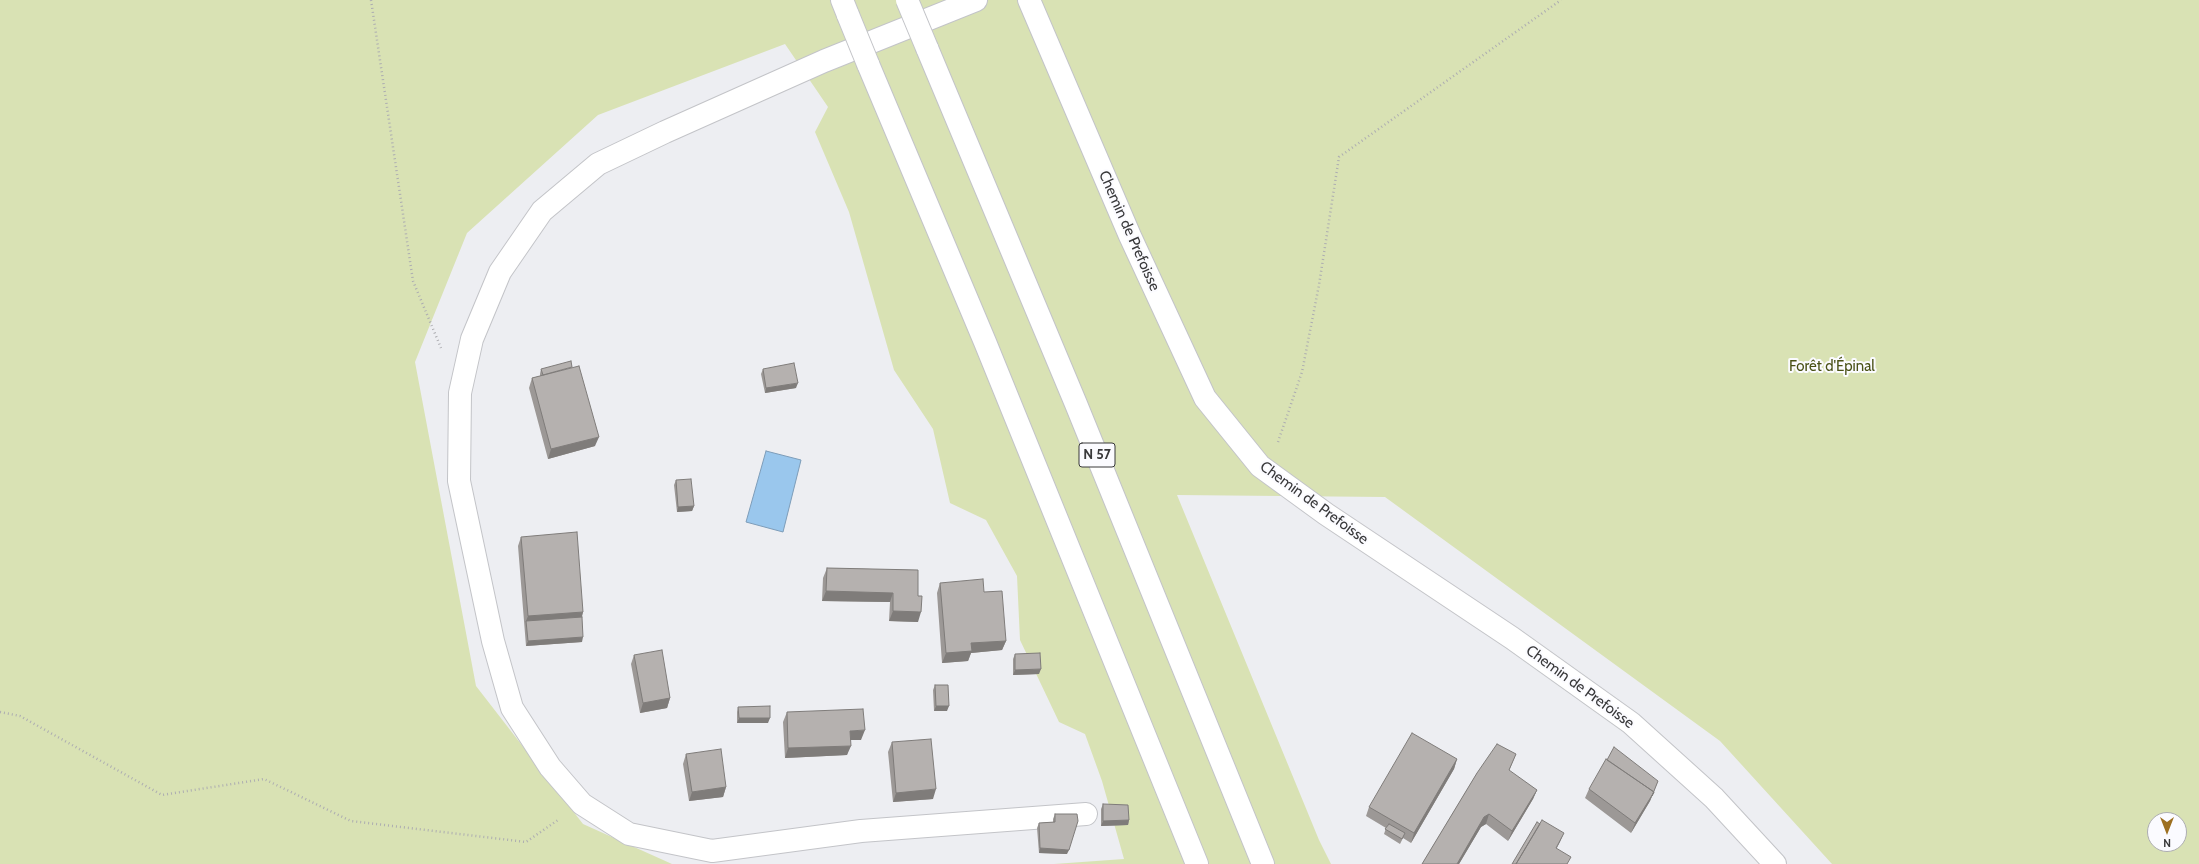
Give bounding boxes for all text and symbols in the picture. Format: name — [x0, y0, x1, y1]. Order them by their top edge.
street label: Chemin de Prefoisse — [1094, 168, 1164, 294]
park label: Forêt d'Épinal — [1789, 358, 1875, 376]
road number: N 57 — [1079, 443, 1115, 467]
street label: Chemin de Prefoisse — [1256, 458, 1372, 548]
street label: Chemin de Prefoisse — [1522, 642, 1638, 732]
north arrow — [2147, 812, 2187, 852]
text: N — [2163, 836, 2171, 850]

